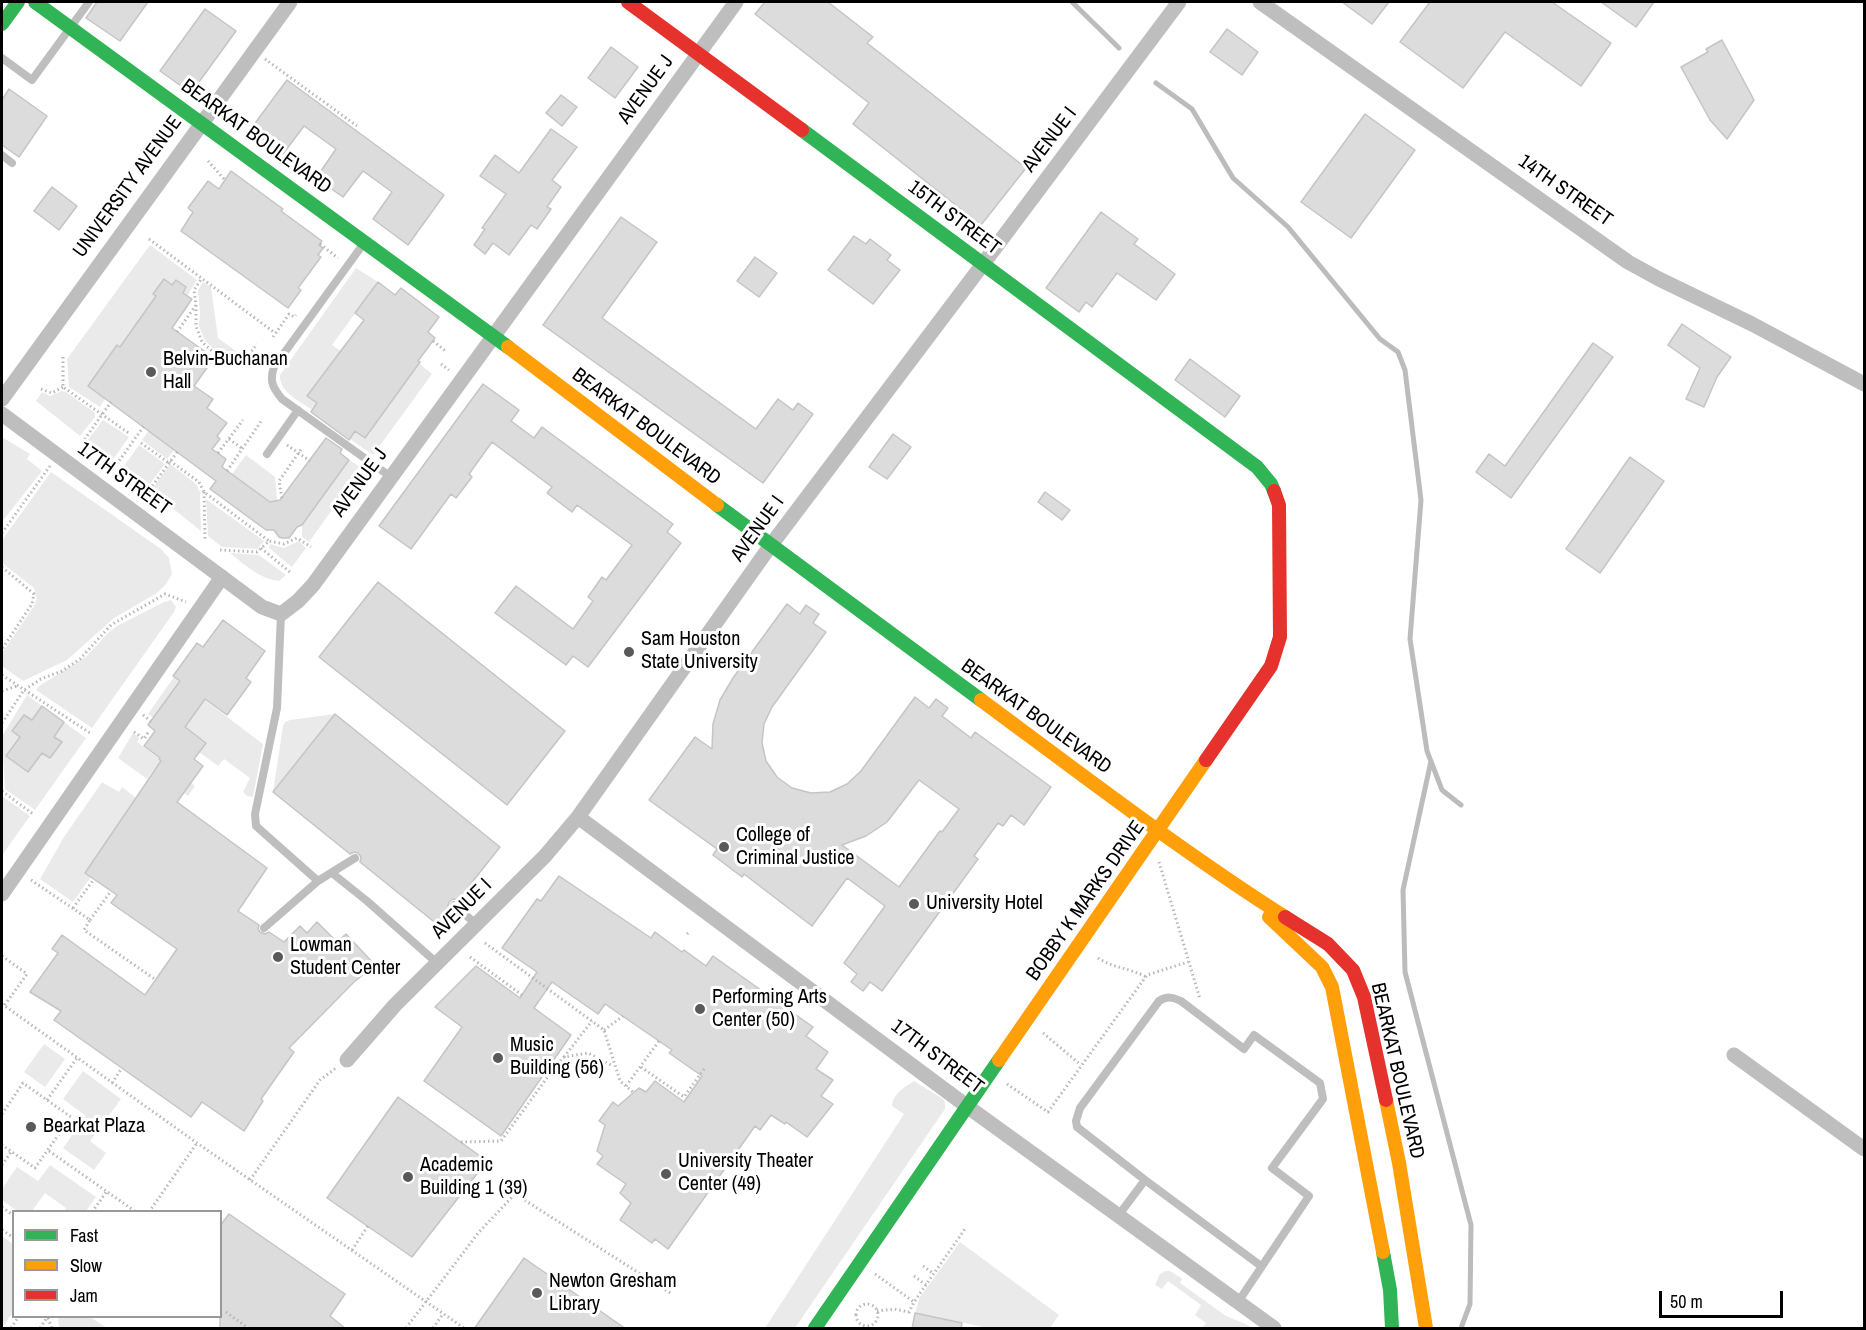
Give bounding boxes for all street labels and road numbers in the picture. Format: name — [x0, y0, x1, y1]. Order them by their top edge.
street label: AVENUE J — [613, 51, 679, 129]
street label: BEARKAT BOULEVARD — [176, 74, 336, 200]
street label: AVENUE I — [1018, 103, 1082, 177]
street label: UNIVERSITY AVENUE — [69, 111, 187, 263]
street label: 14TH STREET — [1513, 150, 1617, 232]
street label: 15TH STREET — [903, 176, 1005, 260]
street label: BEARKAT BOULEVARD — [567, 363, 725, 491]
street label: 17TH STREET — [73, 437, 175, 521]
street label: AVENUE J — [327, 444, 393, 522]
street label: AVENUE I — [726, 491, 790, 567]
street label: BEARKAT BOULEVARD — [956, 654, 1116, 780]
street label: BOBBY K MARKS DRIVE — [1022, 816, 1150, 986]
street label: AVENUE I — [427, 874, 497, 944]
street label: BEARKAT BOULEVARD — [1365, 981, 1429, 1161]
street label: 17TH STREET — [886, 1015, 988, 1099]

